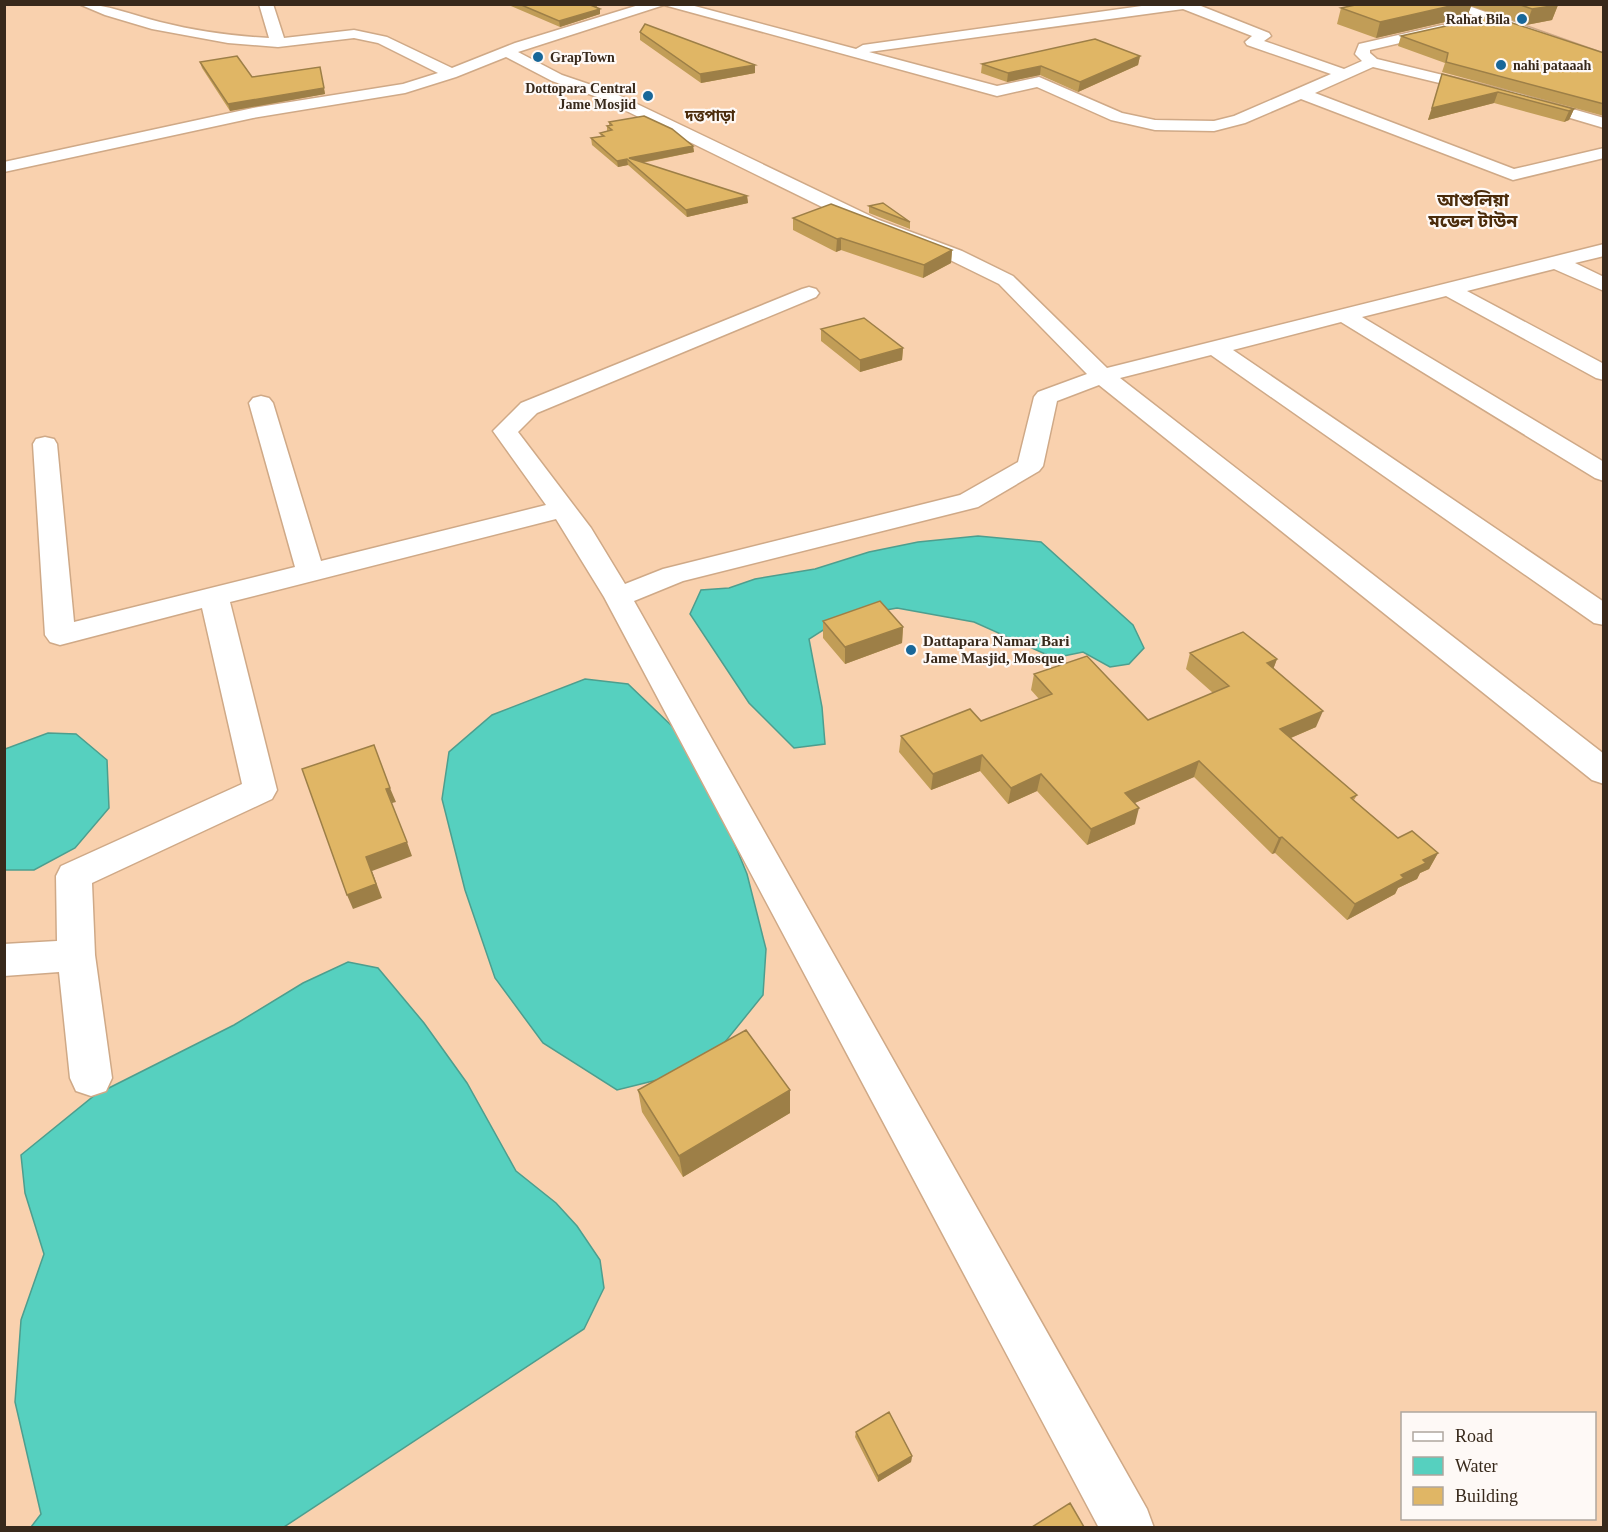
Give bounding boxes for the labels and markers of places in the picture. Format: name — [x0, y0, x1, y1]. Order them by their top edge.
place label: Rahat Bila — [1446, 12, 1510, 27]
marker: Rahat Bila — [1515, 12, 1529, 26]
marker: GrapTown — [531, 50, 545, 64]
place label: GrapTown — [550, 50, 615, 65]
marker: nahi pataaah — [1494, 58, 1508, 72]
place label: nahi pataaah — [1513, 58, 1591, 73]
place label: Dottopara Central Jame Mosjid — [525, 81, 636, 112]
marker: Dottopara Central Jame Mosjid — [641, 89, 655, 103]
place label: Dattapara Namar Bari Jame Masjid, Mosque — [923, 633, 1069, 666]
marker: Dattapara Namar Bari Jame Masjid, Mosque — [904, 643, 918, 657]

